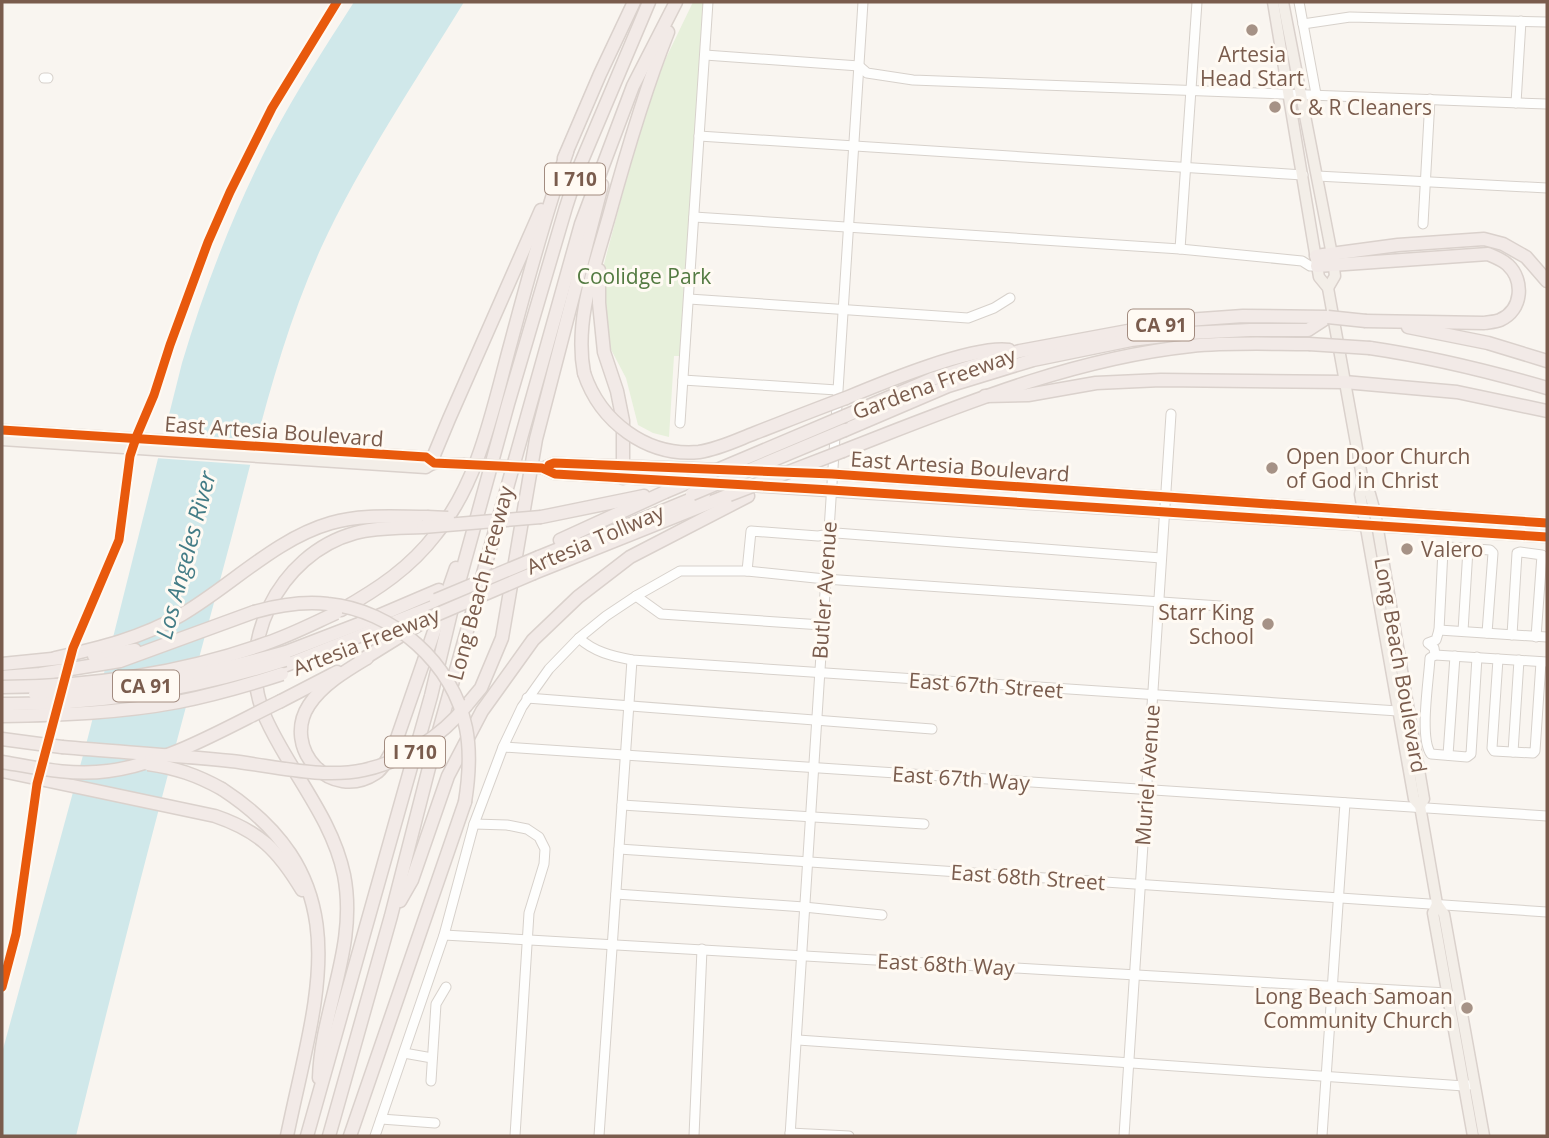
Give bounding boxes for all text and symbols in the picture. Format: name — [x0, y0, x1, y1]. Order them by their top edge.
marker: Artesia Head Start — [1244, 22, 1260, 38]
place label: Artesia Head Start — [1200, 40, 1304, 92]
place label: C & R Cleaners — [1289, 93, 1432, 121]
marker: C & R Cleaners — [1267, 99, 1283, 115]
road number: I 710 — [545, 164, 605, 195]
park label: Coolidge Park — [577, 262, 711, 290]
road number: CA 91 — [1128, 310, 1194, 340]
street label: Gardena Freeway — [849, 340, 1020, 426]
street label: East Artesia Boulevard — [163, 409, 385, 453]
place label: Open Door Church of God in Christ — [1286, 442, 1470, 494]
street label: East Artesia Boulevard — [849, 444, 1071, 488]
marker: Open Door Church of God in Christ — [1264, 460, 1280, 476]
water label: Los Angeles River — [147, 467, 223, 643]
street label: Long Beach Freeway — [441, 482, 520, 683]
street label: Artesia Tollway — [522, 497, 668, 581]
street label: Butler Avenue — [805, 520, 843, 660]
place label: Valero — [1421, 535, 1484, 563]
marker: Valero — [1399, 541, 1415, 557]
street label: Long Beach Boulevard — [1368, 555, 1434, 775]
place label: Starr King School — [1158, 598, 1254, 650]
street label: Artesia Freeway — [289, 600, 444, 682]
marker: Starr King School — [1260, 616, 1276, 632]
street label: East 67th Street — [908, 666, 1064, 704]
road number: CA 91 — [113, 670, 179, 702]
street label: Muriel Avenue — [1128, 704, 1166, 846]
road number: I 710 — [385, 736, 445, 768]
street label: East 67th Way — [891, 759, 1031, 797]
street label: East 68th Street — [950, 858, 1106, 896]
street label: East 68th Way — [877, 946, 1016, 982]
place label: Long Beach Samoan Community Church — [1254, 982, 1453, 1034]
marker: Long Beach Samoan Community Church — [1459, 1000, 1475, 1016]

